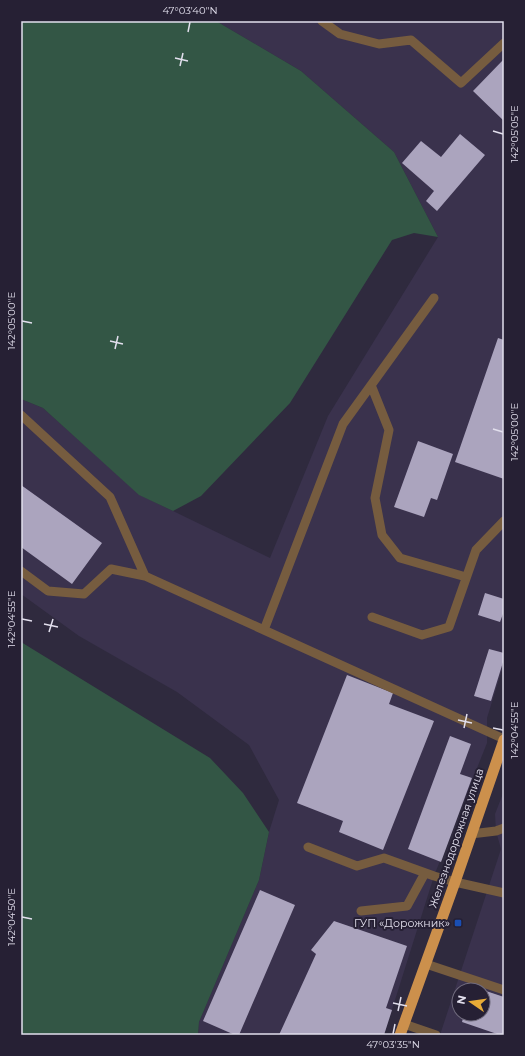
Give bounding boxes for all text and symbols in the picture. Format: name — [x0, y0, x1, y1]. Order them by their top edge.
text: 47°03'40"N — [162, 4, 218, 17]
text: 142°05'05"E — [508, 105, 521, 163]
text: 142°05'00"E — [5, 292, 18, 350]
text: 142°05'00"E — [508, 403, 521, 461]
text: 142°04'55"E — [5, 590, 18, 647]
text: 142°04'55"E — [508, 701, 521, 758]
street label: Железнодорожная улица — [425, 766, 487, 910]
text: 142°04'50"E — [5, 888, 18, 946]
place label: ГУП «Дорожник» — [354, 916, 450, 930]
marker: ГУП «Дорожник» — [453, 918, 463, 928]
north arrow — [451, 982, 491, 1022]
text: N — [453, 994, 469, 1006]
text: 47°03'35"N — [366, 1038, 420, 1051]

